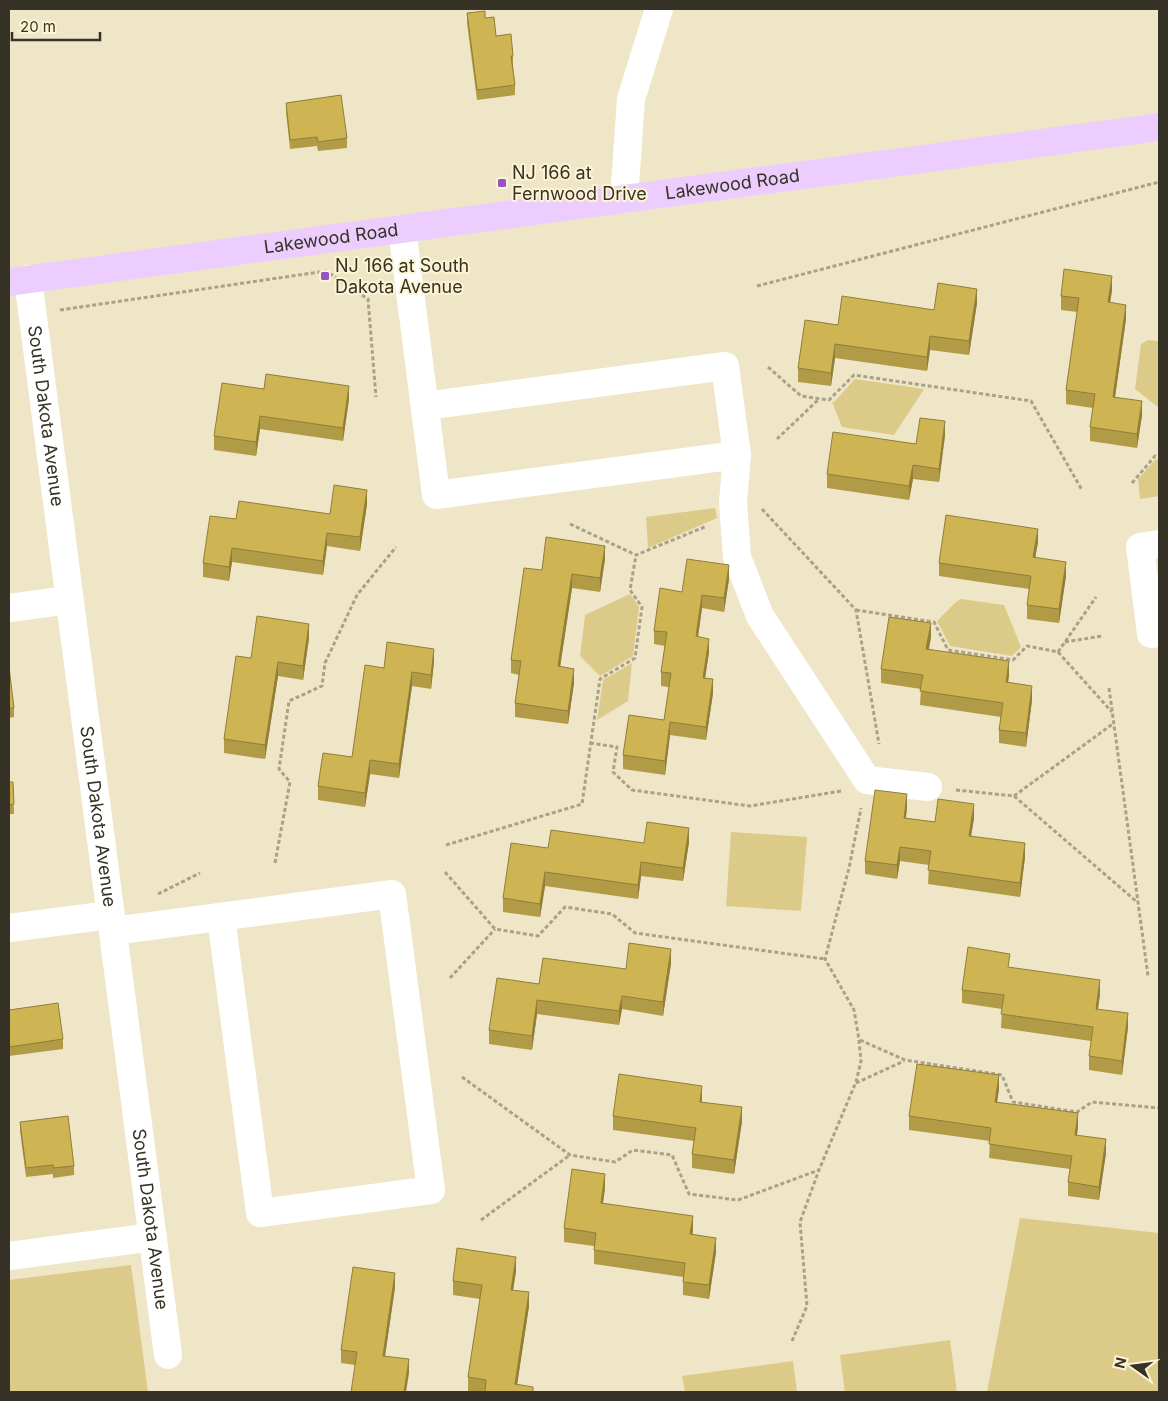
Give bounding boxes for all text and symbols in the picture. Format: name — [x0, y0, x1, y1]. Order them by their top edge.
scale bar — [12, 10, 100, 42]
text: 20 m — [20, 17, 56, 36]
place label: NJ 166 at Fernwood Drive — [512, 162, 647, 204]
street label: Lakewood Road — [664, 165, 801, 203]
marker: NJ 166 at Fernwood Drive — [496, 177, 508, 189]
street label: Lakewood Road — [262, 219, 400, 258]
place label: NJ 166 at South Dakota Avenue — [335, 255, 469, 297]
marker: NJ 166 at South Dakota Avenue — [319, 270, 331, 282]
street label: South Dakota Avenue — [24, 324, 68, 508]
street label: South Dakota Avenue — [76, 725, 121, 908]
street label: South Dakota Avenue — [129, 1127, 173, 1311]
north arrow — [1108, 1341, 1158, 1391]
text: N — [1110, 1356, 1129, 1370]

